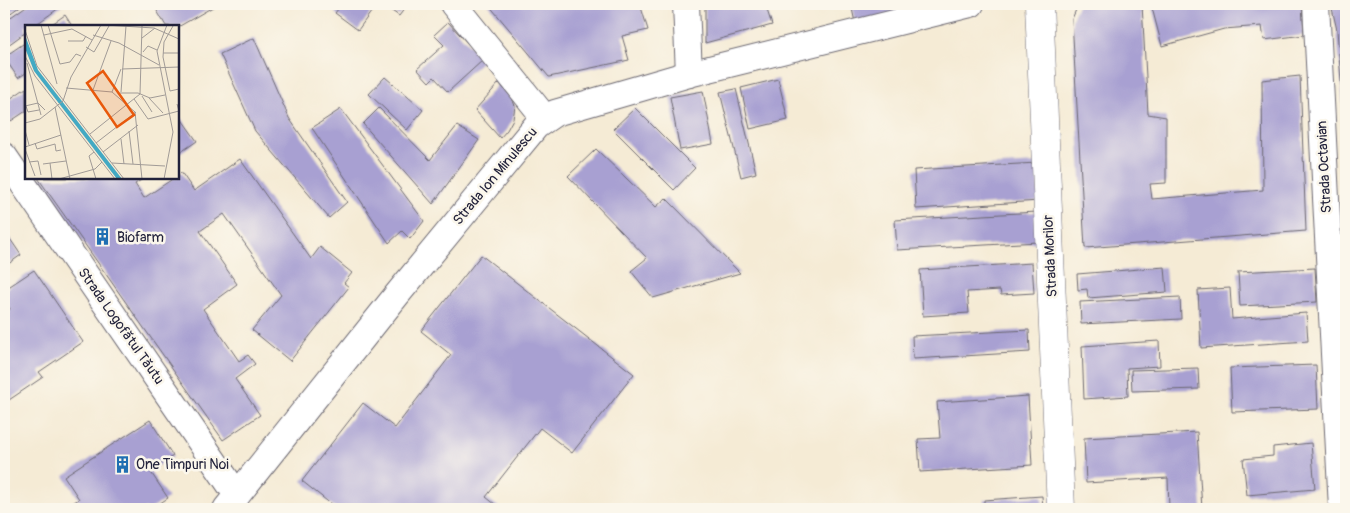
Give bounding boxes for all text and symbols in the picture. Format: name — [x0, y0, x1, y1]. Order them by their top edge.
inset map — [25, 25, 179, 179]
street label: Strada Octavian — [1313, 120, 1335, 214]
street label: Strada Ion Minulescu — [449, 124, 541, 228]
street label: Strada Morilor — [1039, 214, 1061, 298]
building icon: Biofarm — [93, 227, 113, 247]
place label: Biofarm — [117, 229, 164, 246]
street label: Strada Logofătul Tăutu — [74, 264, 168, 388]
building icon: One Timpuri Noi — [112, 454, 132, 474]
place label: One Timpuri Noi — [136, 456, 229, 473]

